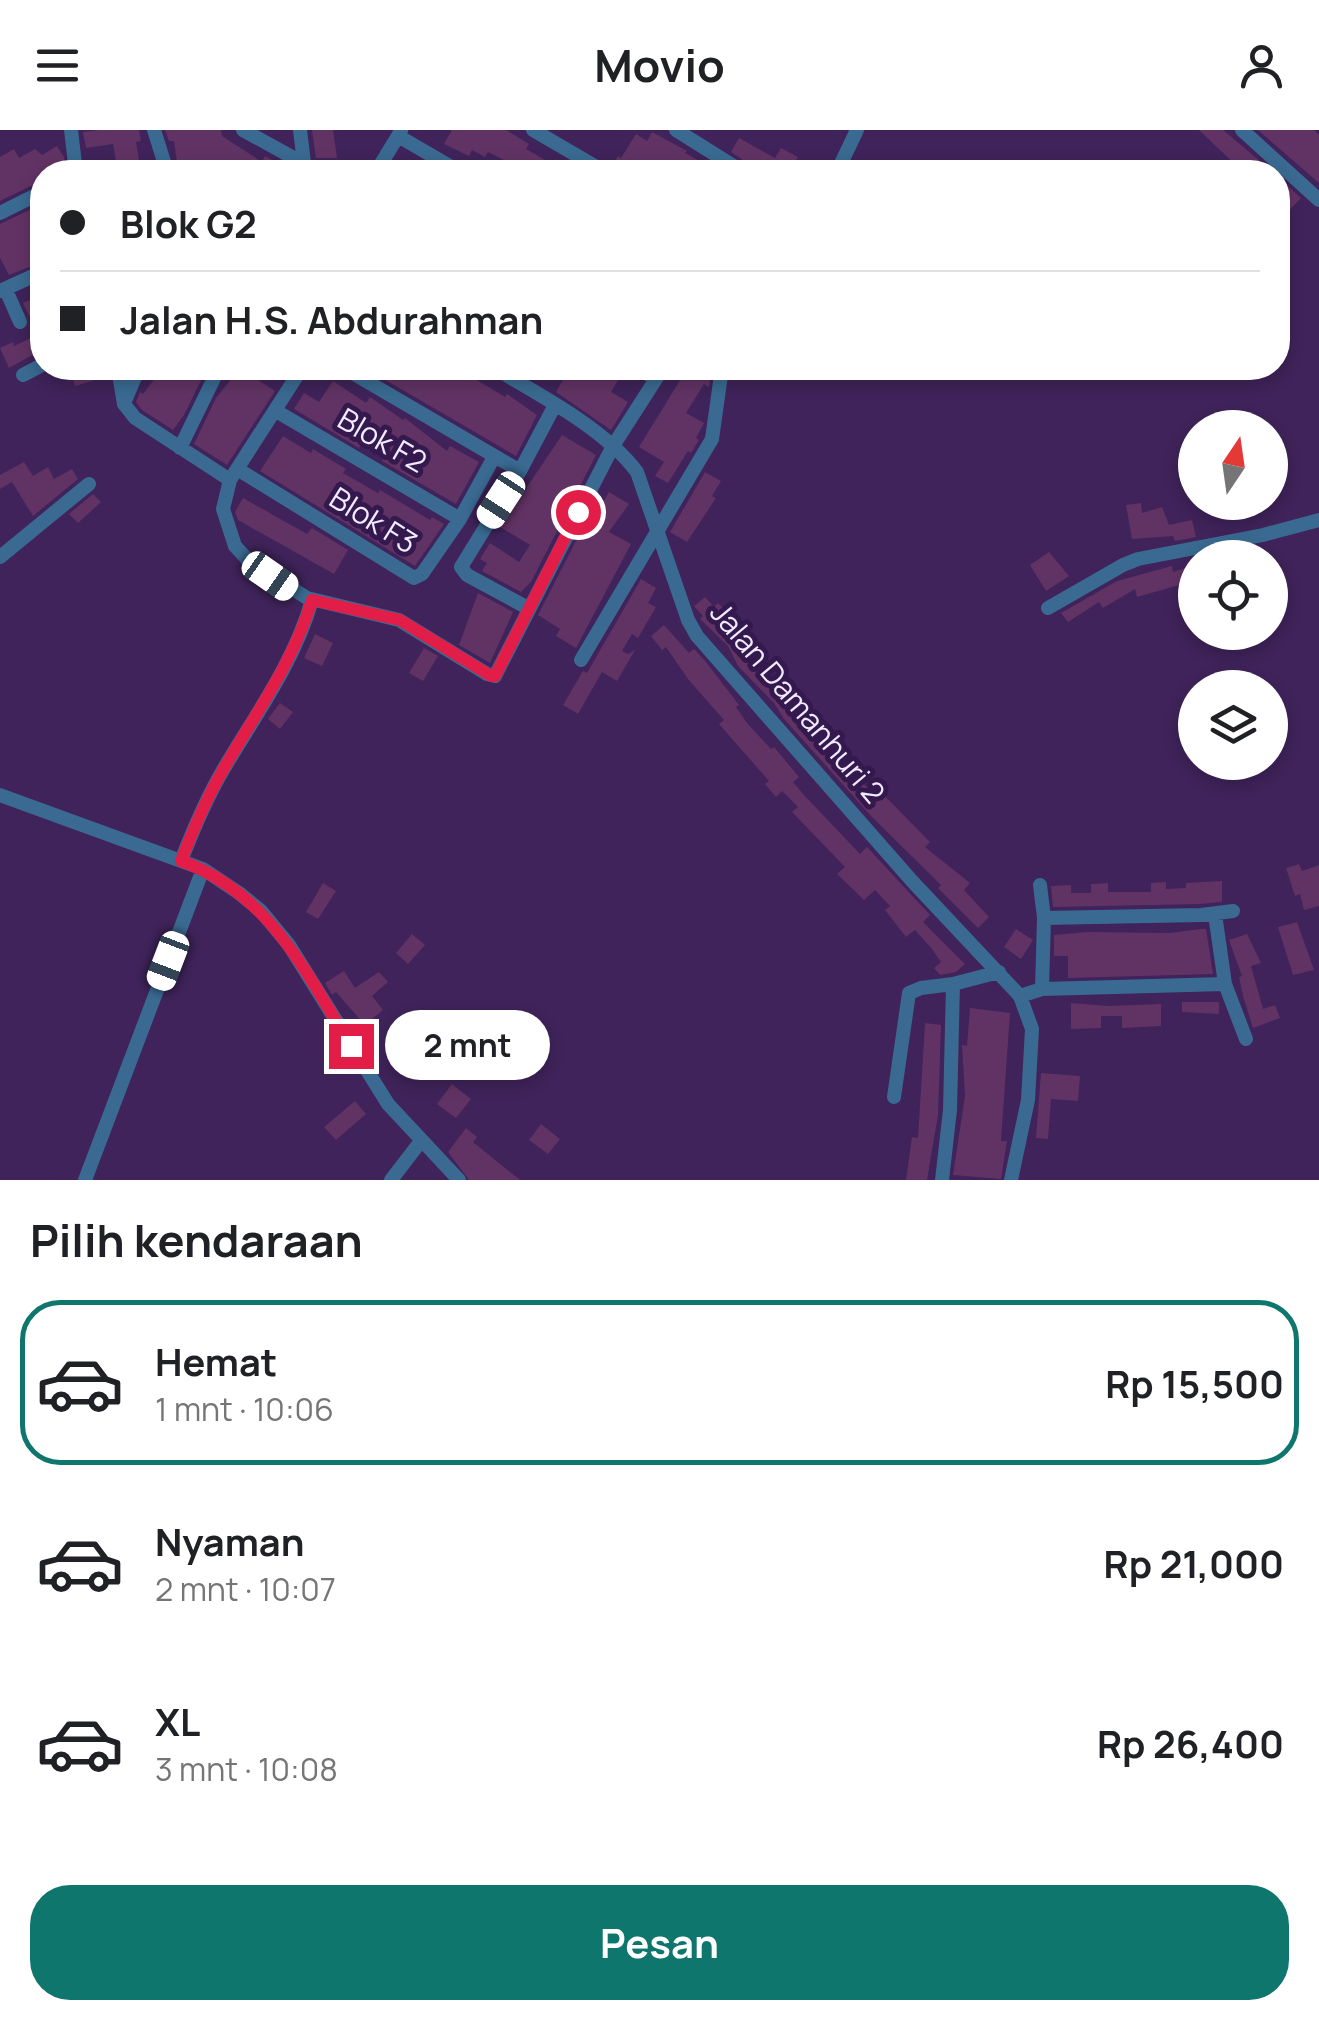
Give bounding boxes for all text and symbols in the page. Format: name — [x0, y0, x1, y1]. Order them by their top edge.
text: Movio — [594, 34, 725, 96]
icon: menu — [30, 38, 85, 93]
icon: person — [1234, 38, 1289, 93]
text: Blok G2 — [120, 197, 257, 249]
text: Jalan H.S. Abdurahman — [120, 293, 543, 345]
street label: Blok F2 — [331, 398, 435, 482]
north arrow — [1178, 410, 1288, 520]
map controls — [1178, 410, 1288, 780]
car — [472, 467, 530, 533]
street label: Blok F3 — [322, 477, 425, 562]
route start — [556, 490, 601, 535]
button: locate — [1178, 540, 1288, 650]
car — [237, 547, 303, 605]
street label: Jalan Damanhuri 2 — [702, 593, 895, 811]
button: layers — [1178, 670, 1288, 780]
car — [143, 928, 193, 994]
callout: 2 mnt — [386, 1011, 551, 1081]
text: 2 mnt — [423, 1023, 512, 1067]
route end — [329, 1024, 374, 1069]
text: Pilih kendaraan — [30, 1209, 363, 1271]
text: Hemat — [155, 1335, 277, 1387]
icon: car — [35, 1338, 125, 1428]
text: Rp 15,500 — [1105, 1357, 1284, 1409]
text: 1 mnt · 10:06 — [155, 1387, 334, 1431]
text: Nyaman — [155, 1515, 305, 1567]
icon: car — [35, 1518, 125, 1608]
text: Rp 21,000 — [1104, 1537, 1284, 1589]
text: 2 mnt · 10:07 — [155, 1567, 336, 1611]
text: XL — [155, 1695, 200, 1747]
icon: car — [35, 1698, 125, 1788]
text: Rp 26,400 — [1097, 1717, 1284, 1769]
text: 3 mnt · 10:08 — [155, 1747, 338, 1791]
button: Pesan — [30, 1885, 1289, 2000]

